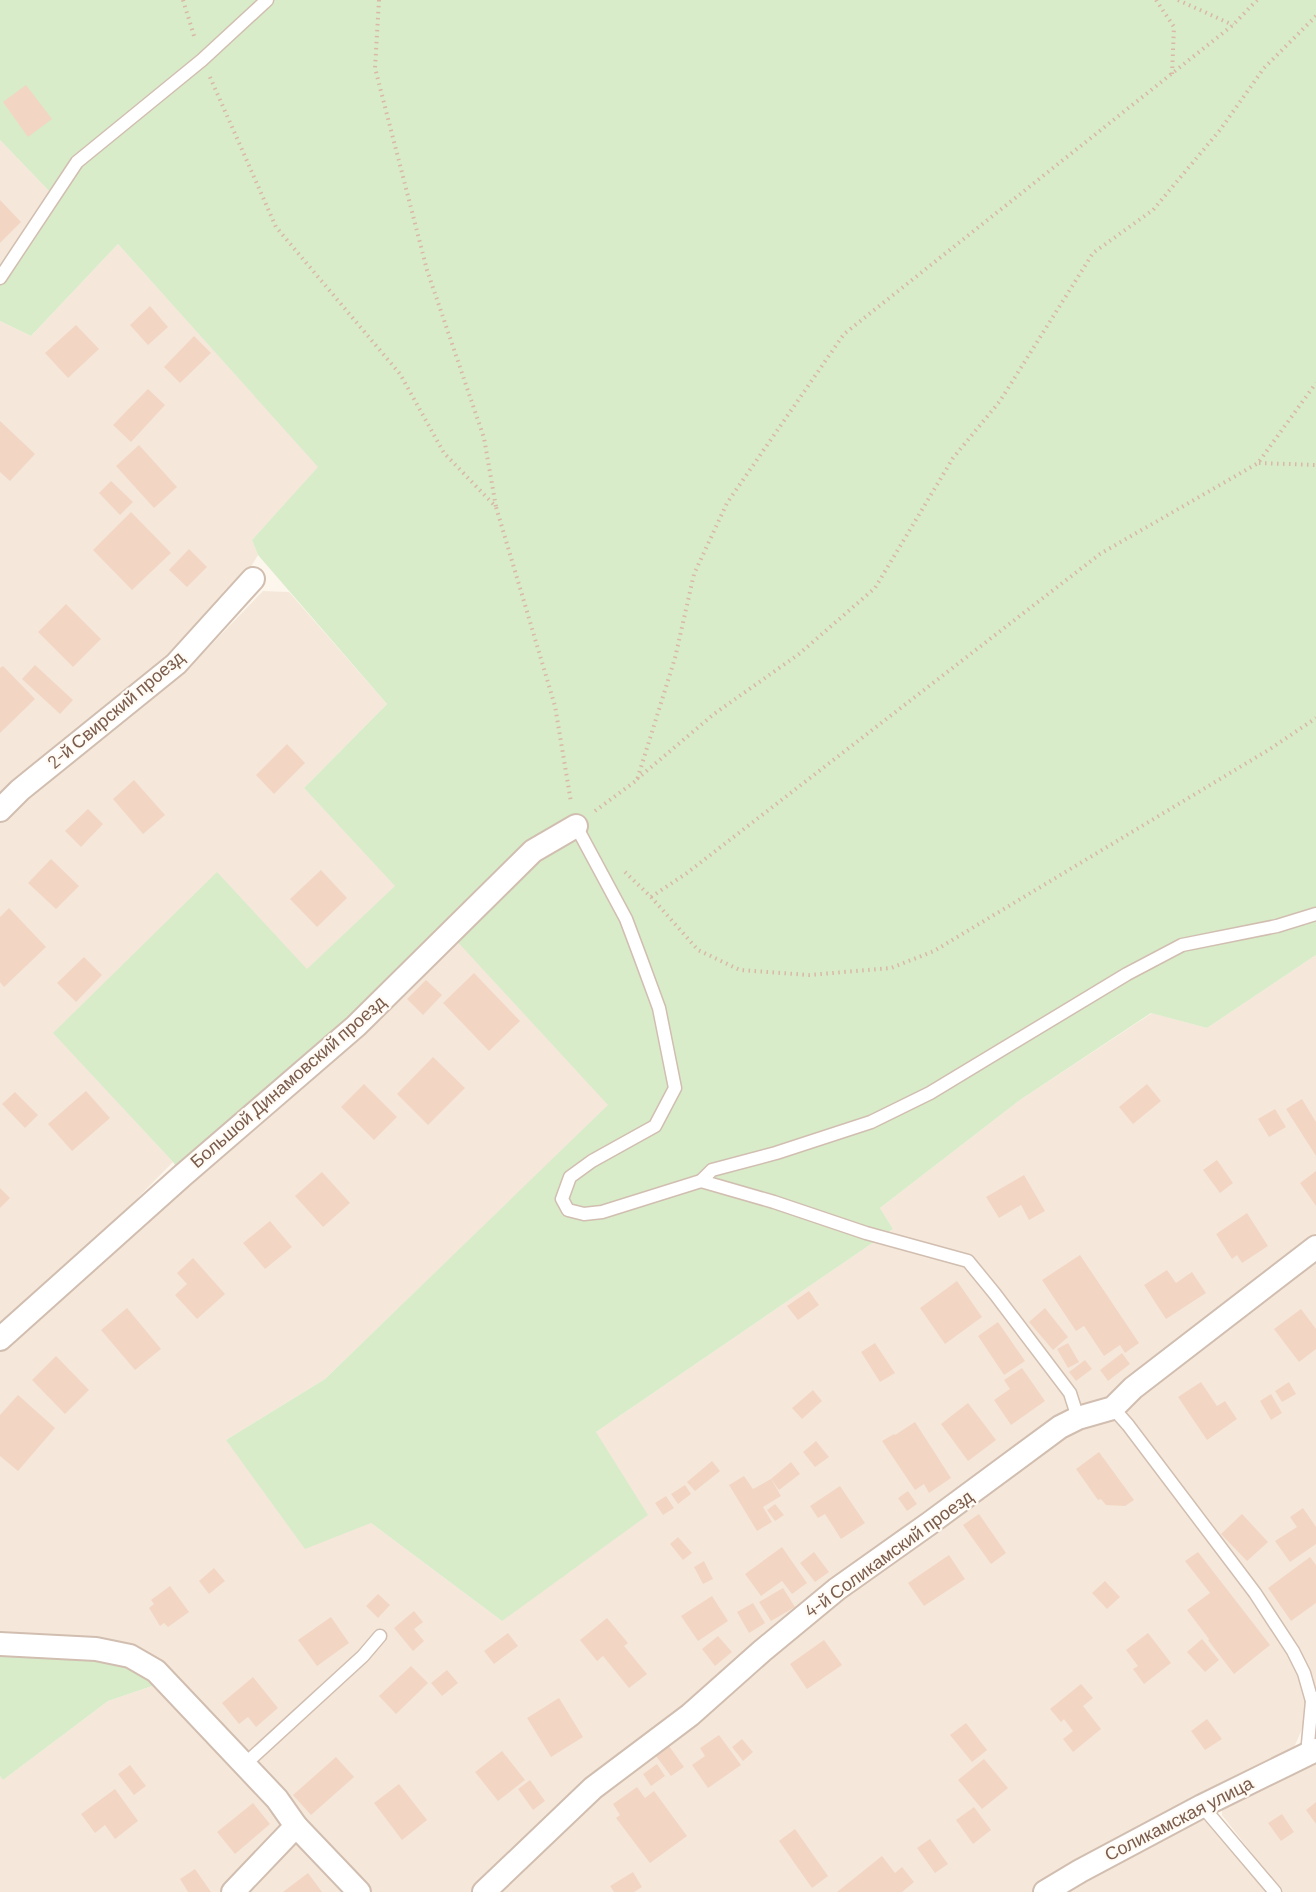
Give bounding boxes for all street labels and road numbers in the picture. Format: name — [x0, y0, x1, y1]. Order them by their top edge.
street label: 2-й Свирский проезд — [43, 645, 188, 773]
street label: Большой Динамовский проезд — [185, 990, 390, 1172]
street label: 4-й Соликамский проезд — [800, 1484, 977, 1622]
street label: Соликамская улица — [1101, 1771, 1257, 1865]

